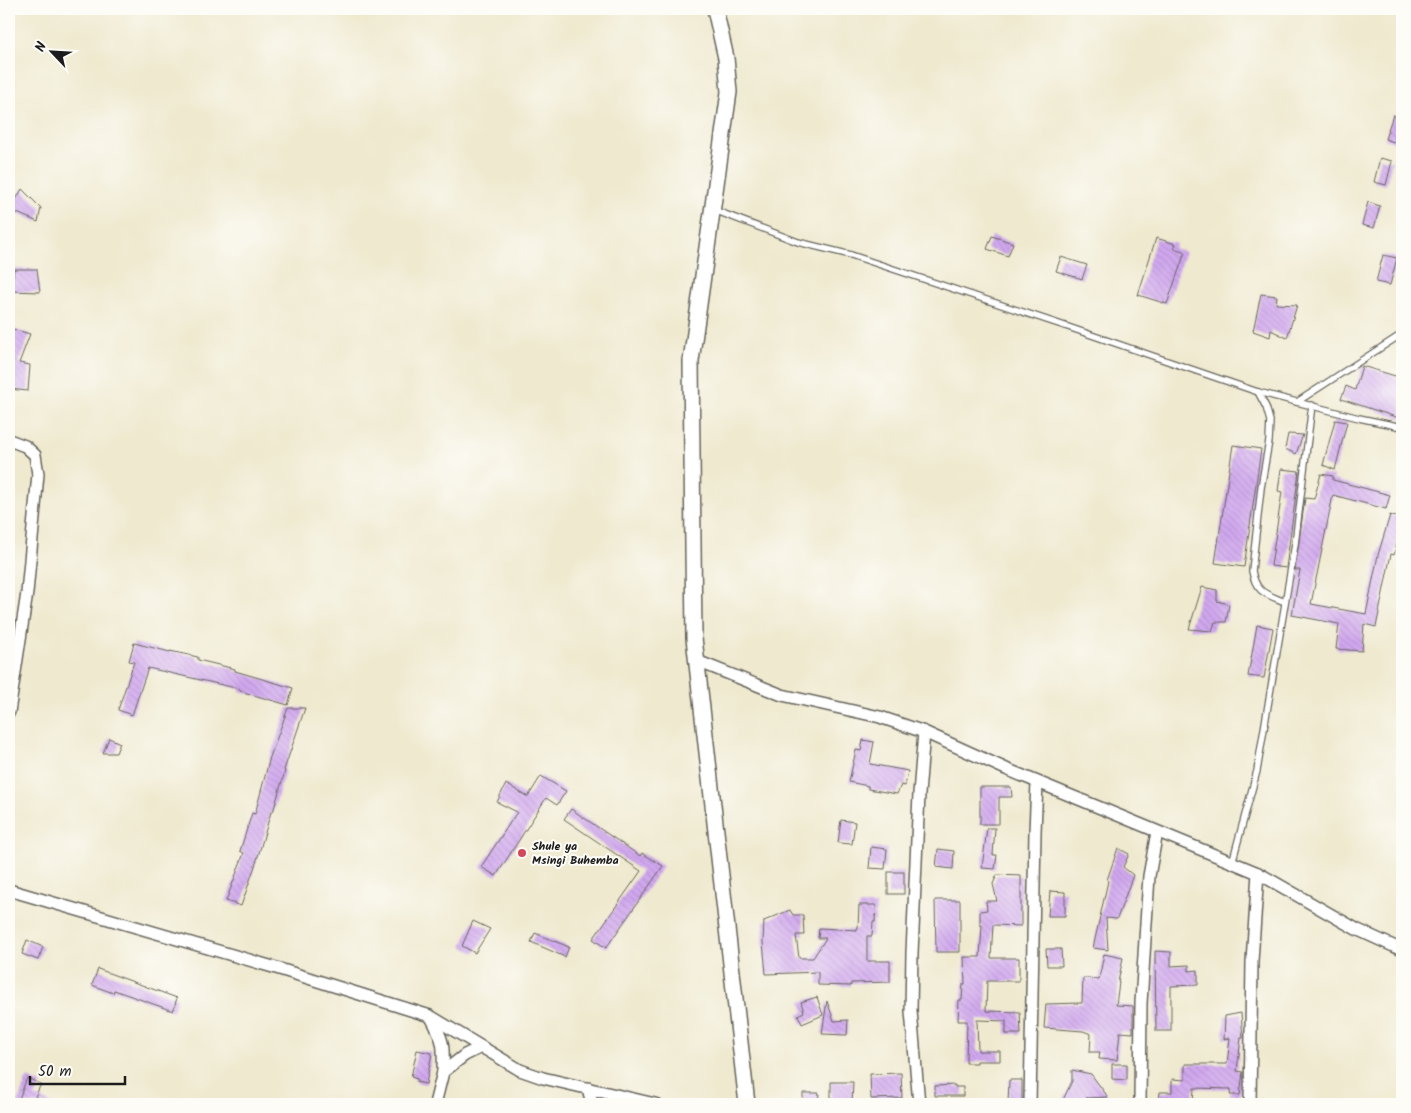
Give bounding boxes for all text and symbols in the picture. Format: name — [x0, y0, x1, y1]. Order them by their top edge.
north arrow — [28, 28, 78, 78]
text: N — [29, 38, 53, 56]
place label: Shule ya Msingi Buhemba — [532, 837, 619, 870]
marker: Shule ya Msingi Buhemba — [516, 847, 528, 859]
scale bar — [30, 1053, 125, 1085]
text: 50 m — [38, 1060, 72, 1084]

